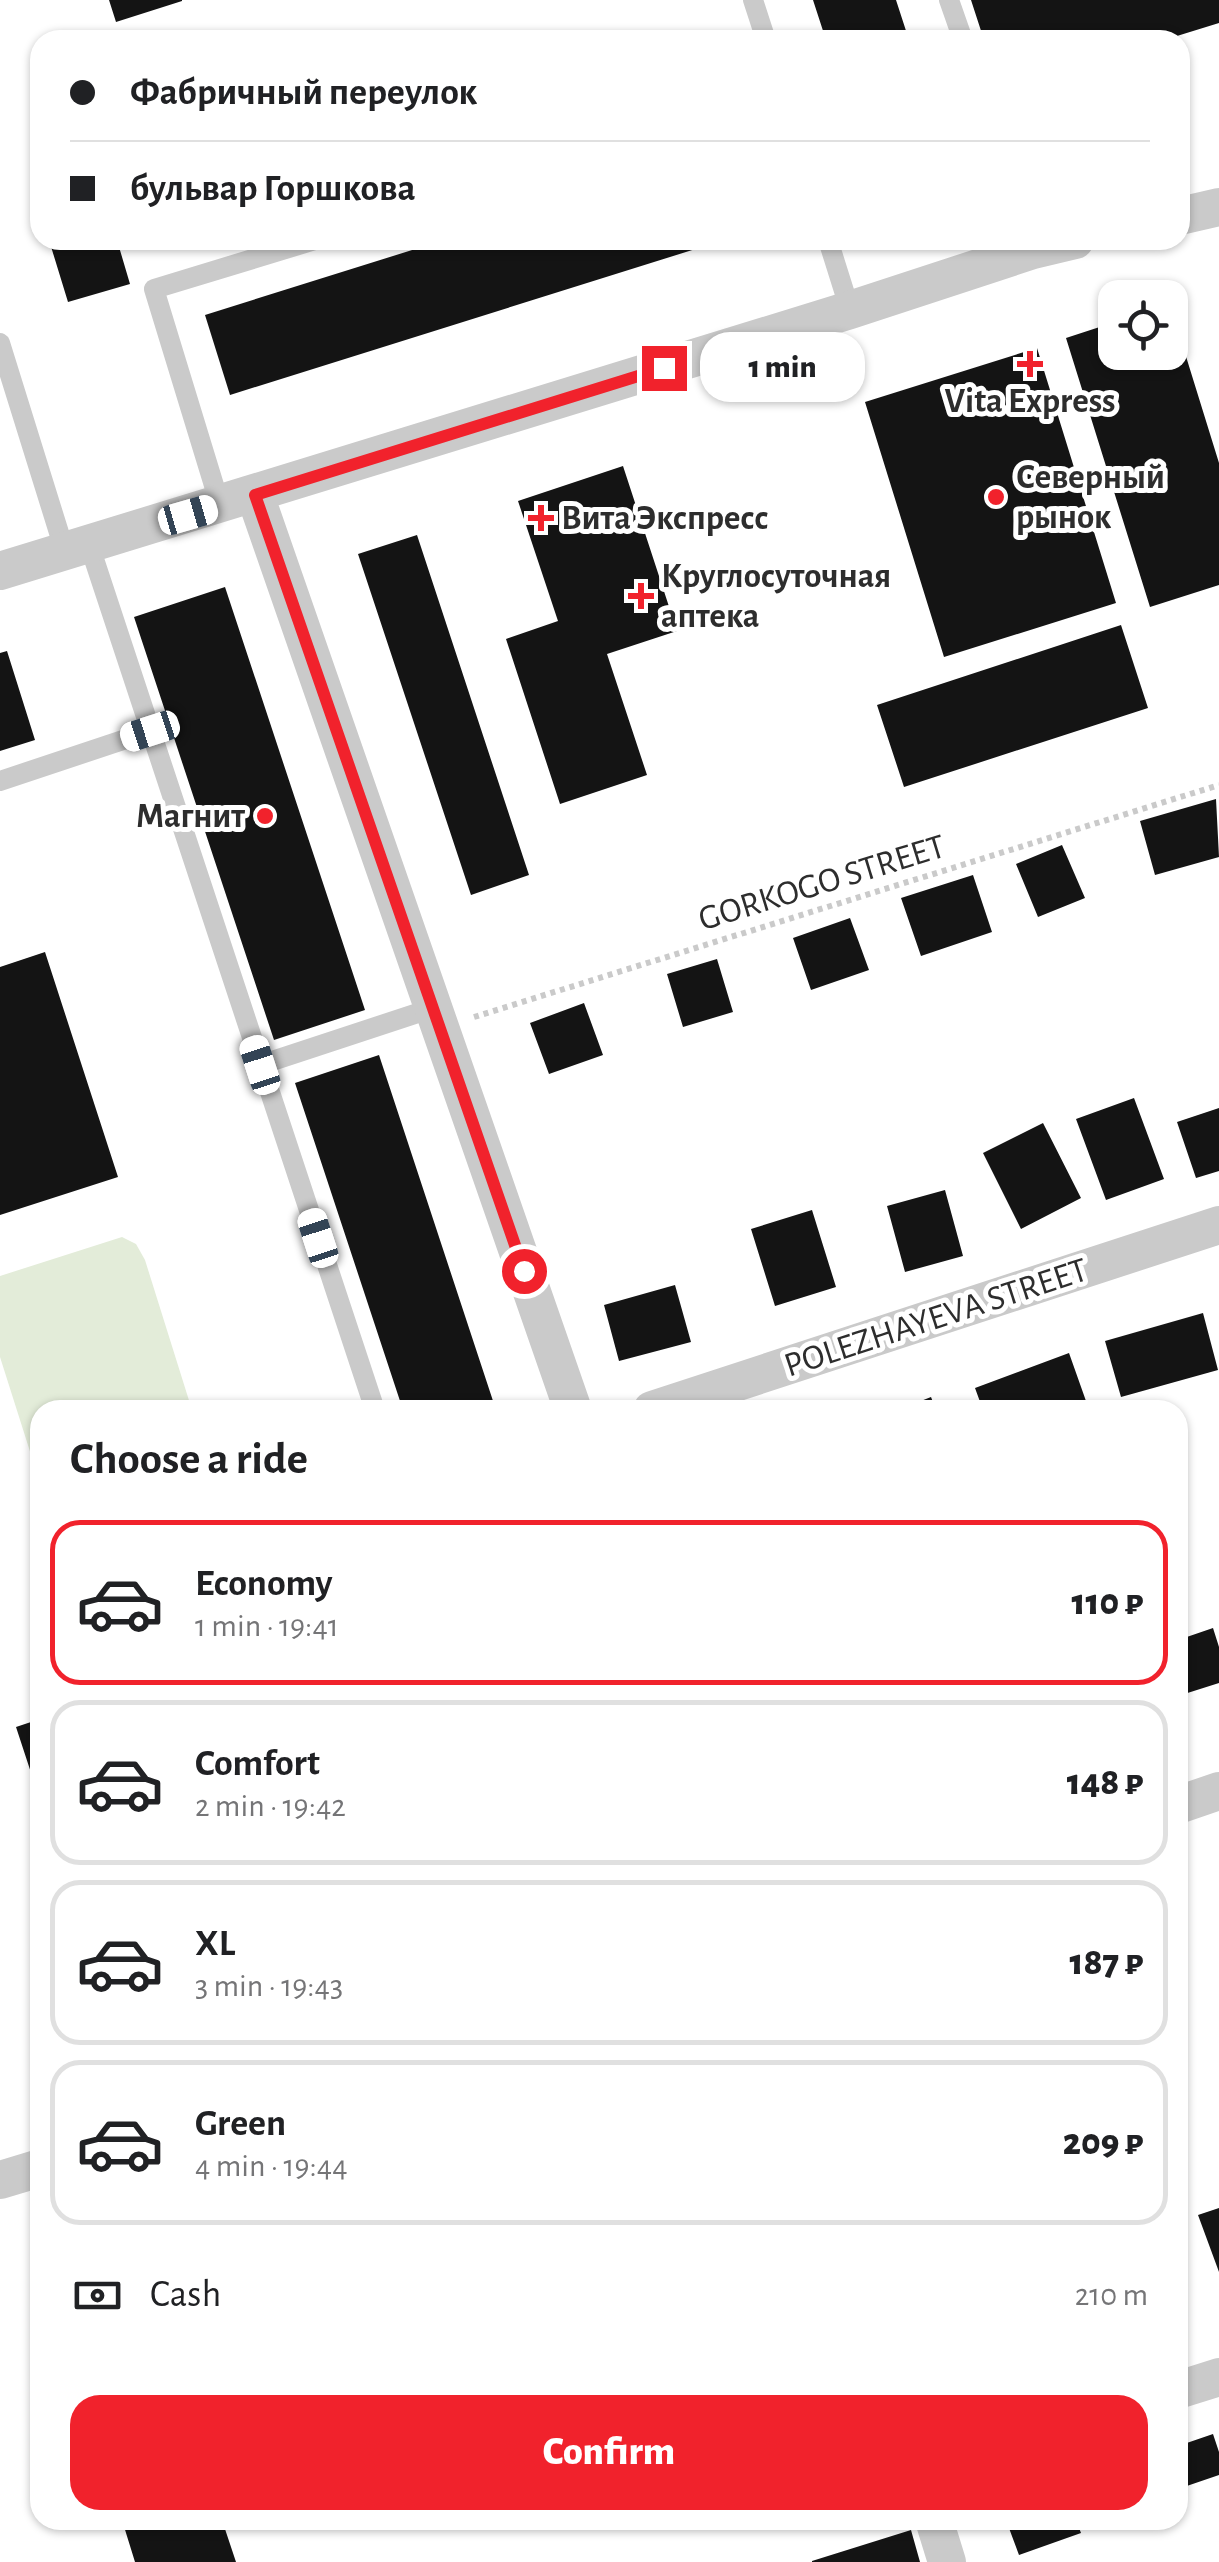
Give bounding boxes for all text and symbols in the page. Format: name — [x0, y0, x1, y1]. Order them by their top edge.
text: Фабричный переулок — [130, 74, 477, 112]
text: бульвар Горшкова — [130, 170, 416, 208]
map controls — [1098, 280, 1188, 370]
button: locate — [1098, 280, 1188, 370]
callout: 1 min — [699, 333, 864, 403]
route end — [642, 346, 687, 391]
text: 1 min — [748, 351, 817, 383]
marker: Vita Express — [1019, 353, 1041, 375]
place label: Vita Express — [944, 384, 1116, 419]
place label: Северный рынок — [1016, 460, 1165, 535]
marker: Северный рынок — [985, 486, 1007, 508]
car — [155, 492, 221, 538]
place label: Вита Экспресс — [561, 501, 769, 536]
marker: Вита Экспресс — [530, 507, 552, 529]
place label: Круглосуточная аптека — [661, 559, 891, 634]
marker: Круглосуточная аптека — [630, 585, 652, 607]
car — [117, 707, 183, 755]
place label: Магнит — [136, 799, 245, 834]
marker: Магнит — [254, 805, 276, 827]
street label: GORKOGO STREET — [695, 829, 949, 937]
car — [236, 1032, 284, 1098]
car — [294, 1205, 342, 1271]
route start — [502, 1249, 547, 1294]
street label: POLEZHAYEVA STREET — [780, 1252, 1092, 1384]
text: Choose a ride — [70, 1437, 308, 1482]
icon: car — [75, 1558, 165, 1648]
text: Economy — [195, 1565, 333, 1603]
text: 110 ₽ — [1072, 1584, 1143, 1622]
text: 1 min · 19:41 — [195, 1610, 339, 1642]
icon: car — [75, 1738, 165, 1828]
text: Comfort — [195, 1745, 320, 1783]
text: 148 ₽ — [1067, 1764, 1143, 1802]
text: 2 min · 19:42 — [195, 1790, 346, 1822]
icon: car — [75, 1918, 165, 2008]
text: XL — [195, 1925, 235, 1963]
text: 187 ₽ — [1069, 1944, 1143, 1982]
text: 3 min · 19:43 — [195, 1970, 343, 2002]
icon: car — [75, 2098, 165, 2188]
text: Green — [195, 2105, 286, 2143]
text: 209 ₽ — [1063, 2124, 1143, 2162]
text: 4 min · 19:44 — [195, 2150, 348, 2182]
icon: cash — [70, 2268, 125, 2323]
text: Cash — [150, 2276, 221, 2314]
text: 210 m — [1075, 2279, 1148, 2311]
button: Confirm — [70, 2395, 1148, 2510]

